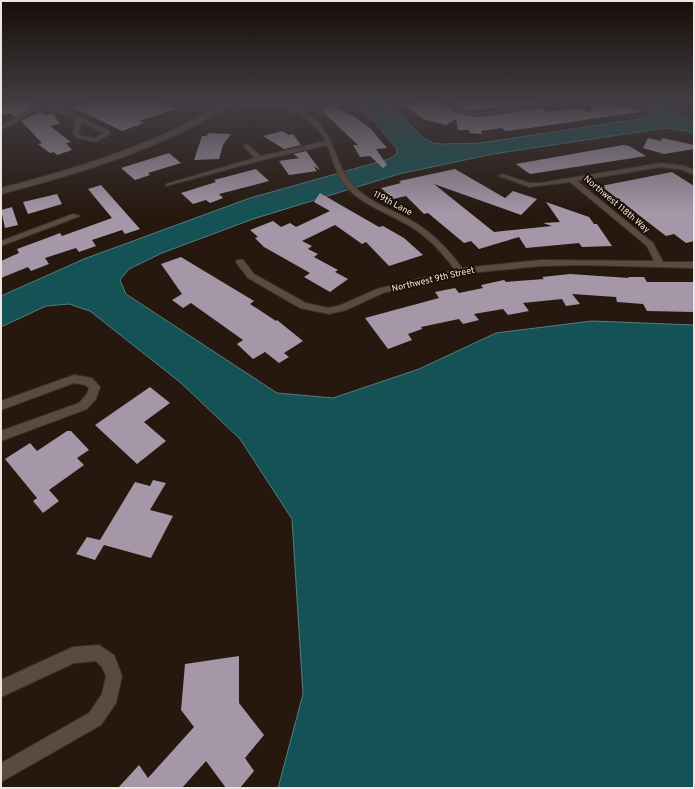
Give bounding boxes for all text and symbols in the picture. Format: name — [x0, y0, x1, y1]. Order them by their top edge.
street label: Northwest 118th Way — [581, 173, 652, 235]
street label: 119th Lane — [371, 189, 414, 218]
street label: Northwest 9th Street — [391, 265, 476, 294]

